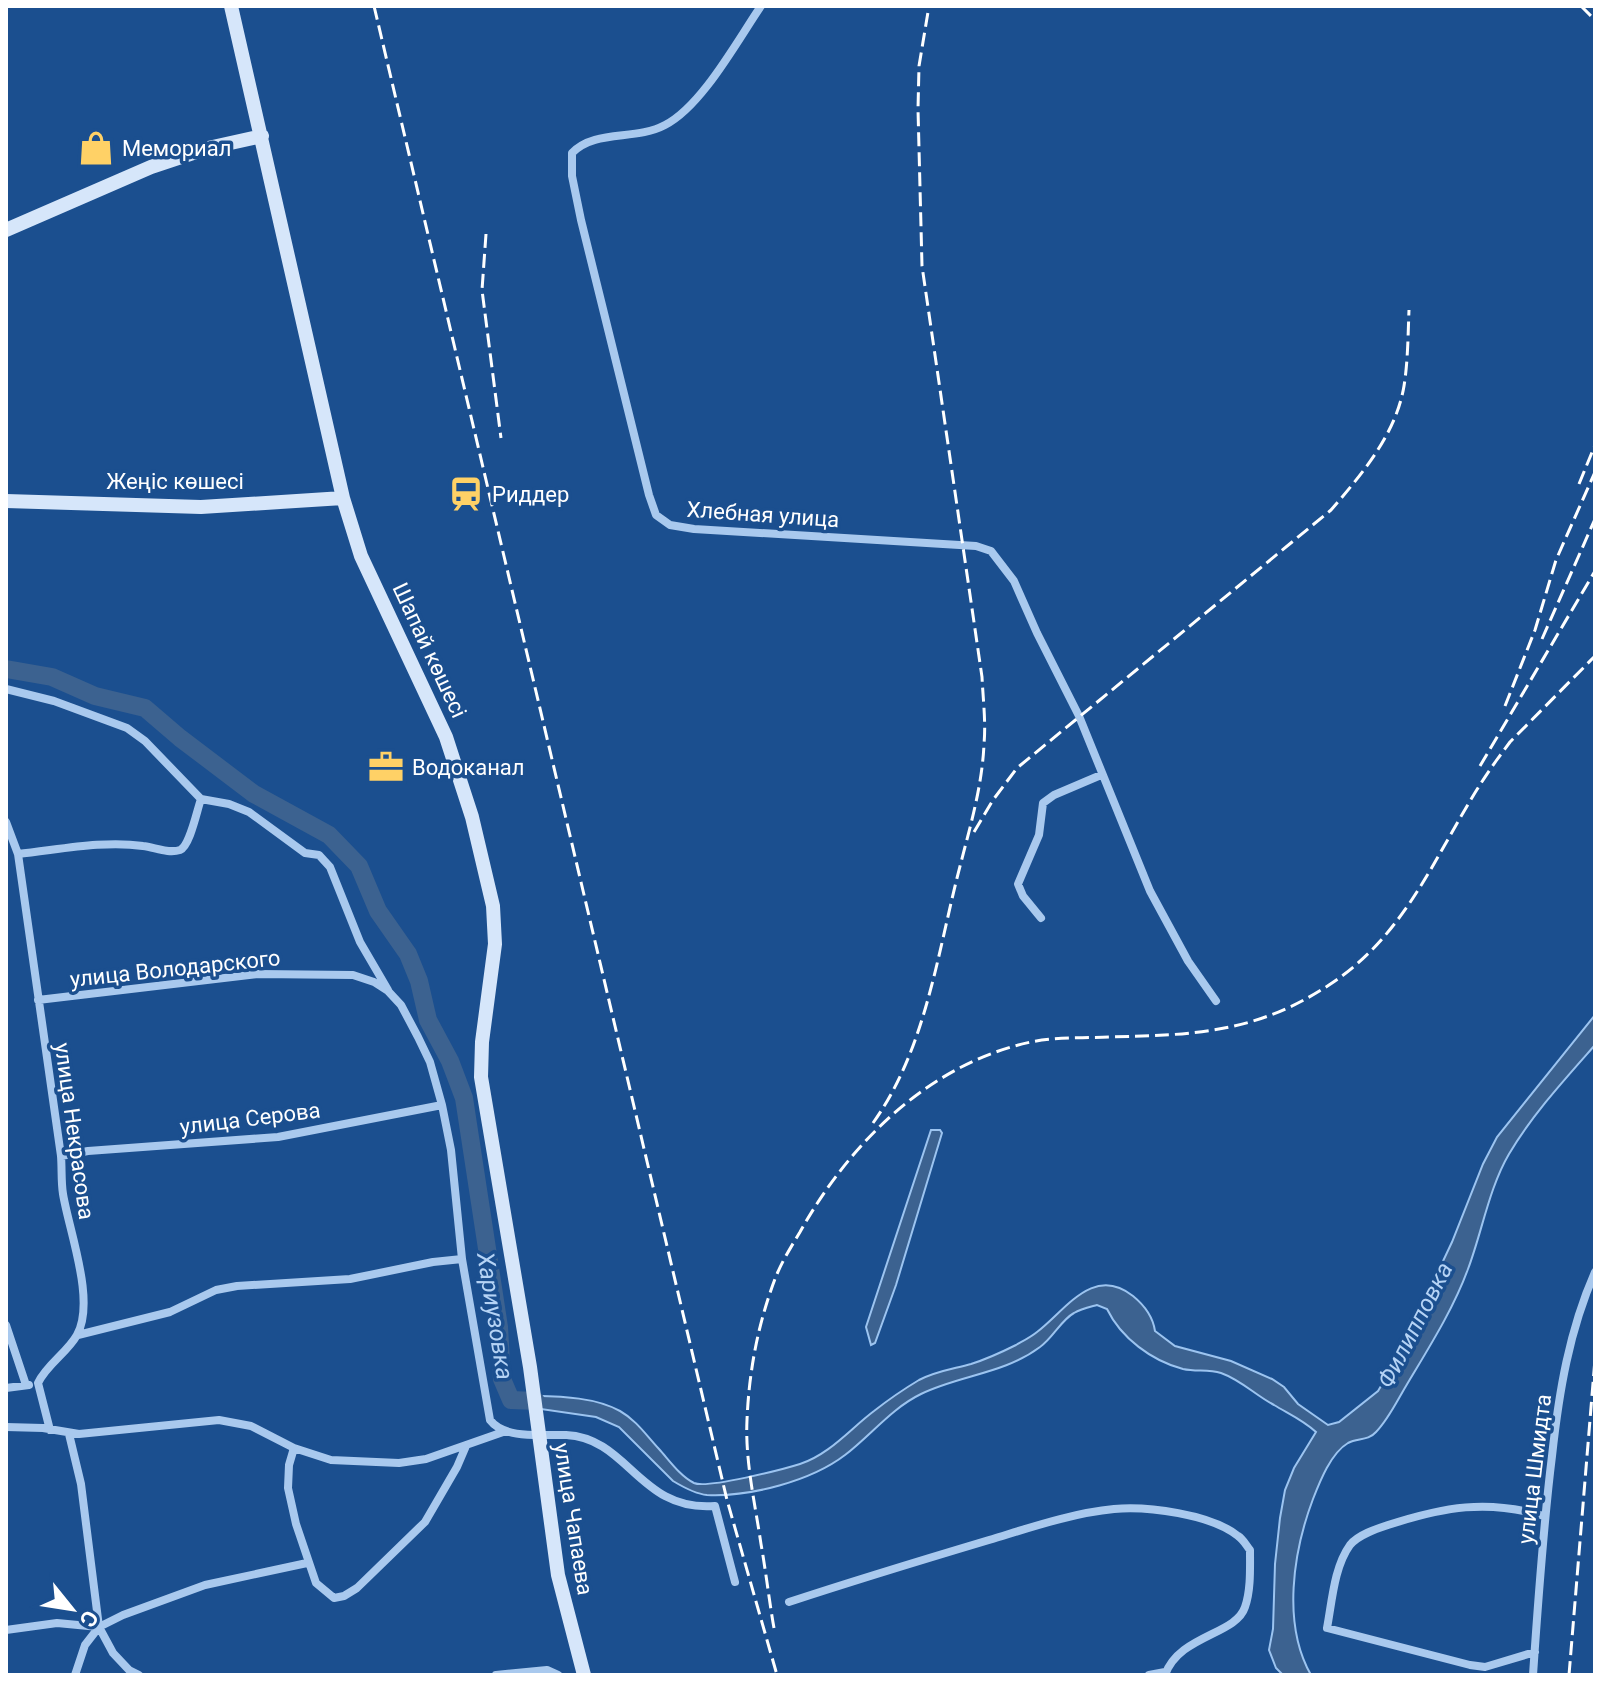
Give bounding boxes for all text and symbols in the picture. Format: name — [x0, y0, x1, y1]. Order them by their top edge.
shop icon: Мемориал — [77, 129, 115, 167]
place label: Мемориал — [122, 136, 231, 161]
street label: Жеңіс көшесі — [106, 469, 244, 494]
station icon: Риддер — [447, 475, 485, 513]
place label: Риддер — [492, 482, 569, 507]
street label: Хлебная улица — [686, 497, 840, 532]
street label: Шапай көшесі — [387, 579, 472, 722]
office icon: Водоканал — [367, 748, 405, 786]
place label: Водоканал — [412, 755, 525, 780]
street label: улица Володарского — [69, 945, 281, 992]
street label: улица Некрасова — [50, 1041, 99, 1221]
street label: улица Серова — [178, 1097, 322, 1140]
water label: Хариузовка — [471, 1249, 519, 1382]
water label: Филипповка — [1371, 1258, 1459, 1392]
street label: улица Шмидта — [1513, 1393, 1556, 1546]
street label: улица Чапаева — [549, 1441, 598, 1597]
north arrow — [32, 1569, 112, 1649]
text: С — [74, 1606, 103, 1631]

